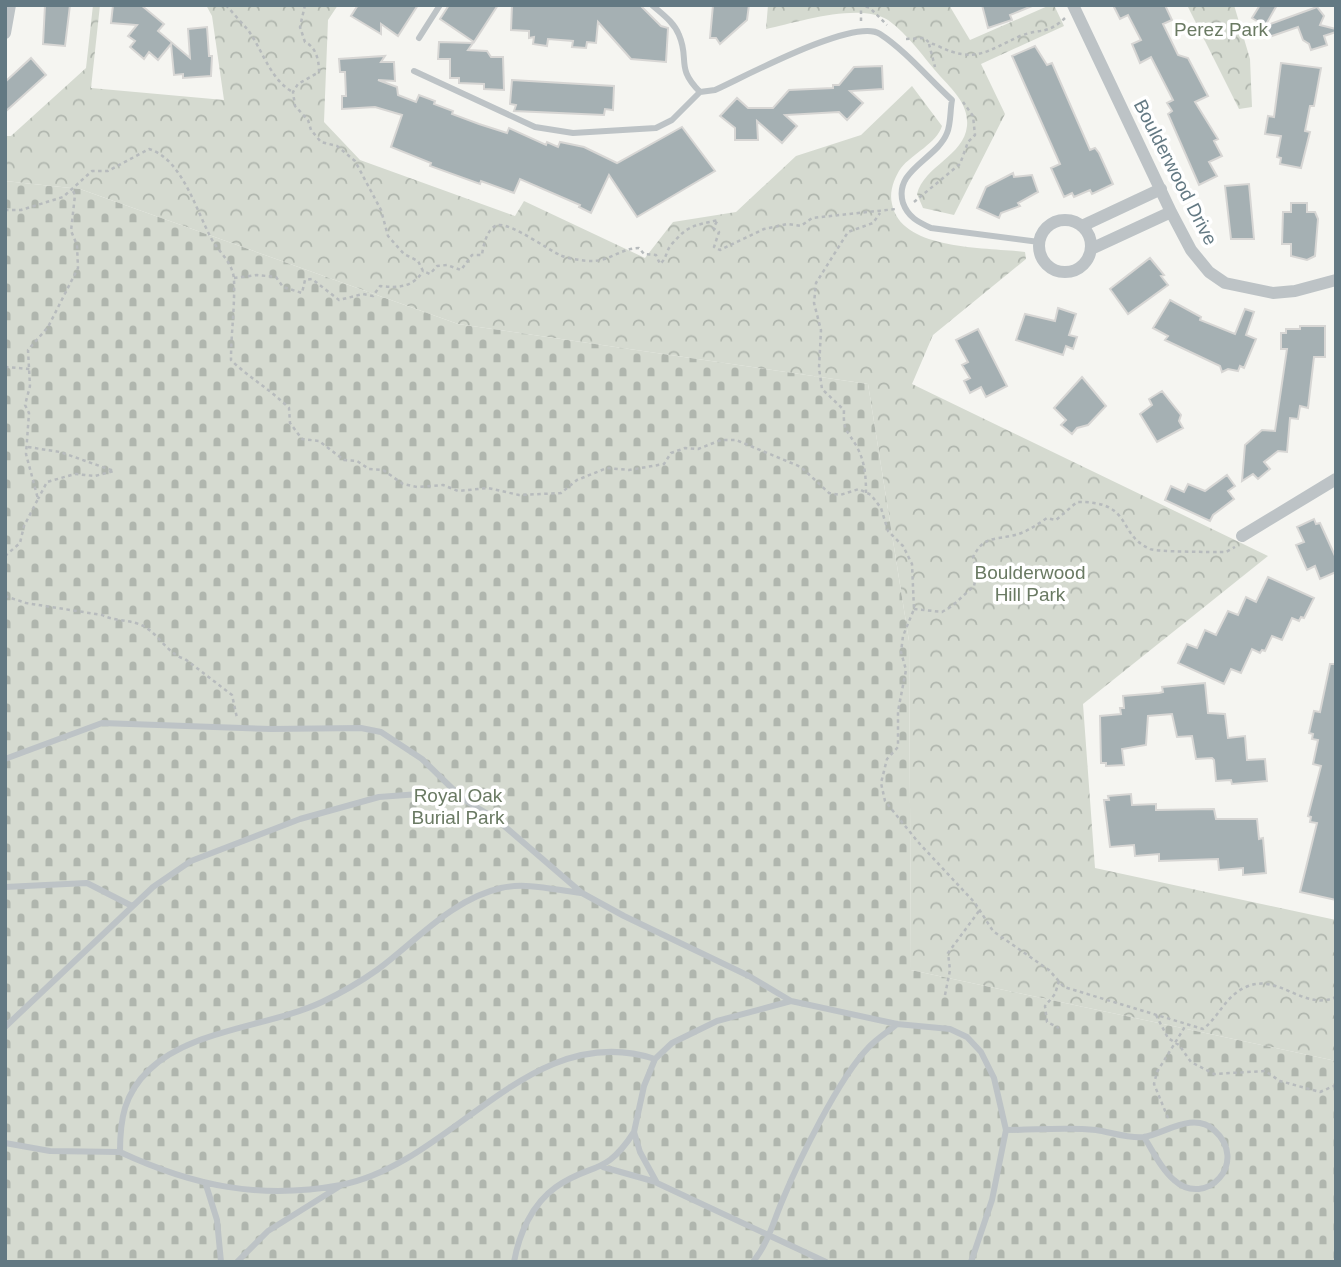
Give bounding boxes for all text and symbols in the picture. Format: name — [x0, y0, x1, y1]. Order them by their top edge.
park label: Perez Park — [1174, 19, 1268, 40]
street label: Boulderwood Drive — [1130, 96, 1221, 249]
park label: Boulderwood Hill Park — [975, 562, 1085, 605]
park label: Royal Oak Burial Park — [412, 785, 505, 828]

